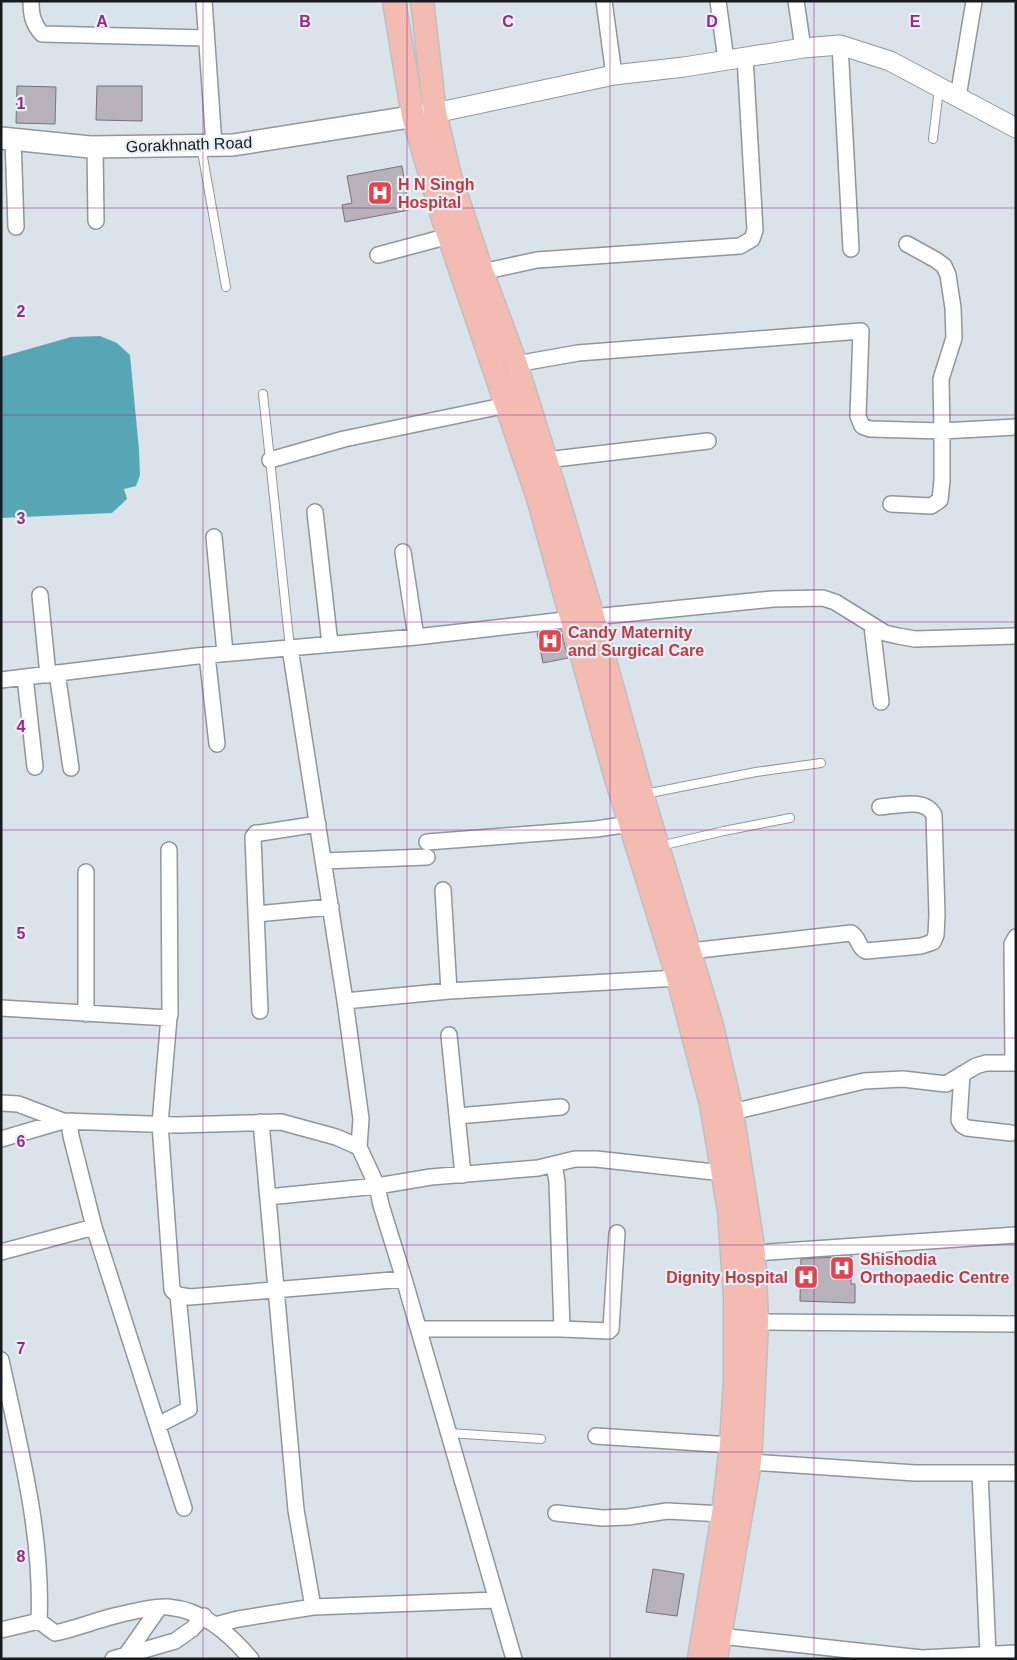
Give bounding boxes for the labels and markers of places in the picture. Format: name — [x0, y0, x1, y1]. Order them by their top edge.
place label: H N Singh Hospital — [398, 176, 474, 211]
hospital icon: H N Singh Hospital — [367, 180, 393, 206]
place label: Candy Maternity and Surgical Care — [568, 624, 704, 659]
hospital icon: Candy Maternity and Surgical Care — [537, 628, 563, 654]
place label: Shishodia Orthopaedic Centre — [860, 1251, 1009, 1286]
hospital icon: Shishodia Orthopaedic Centre — [829, 1255, 855, 1281]
hospital icon: Dignity Hospital — [793, 1264, 819, 1290]
place label: Dignity Hospital — [666, 1269, 788, 1286]

